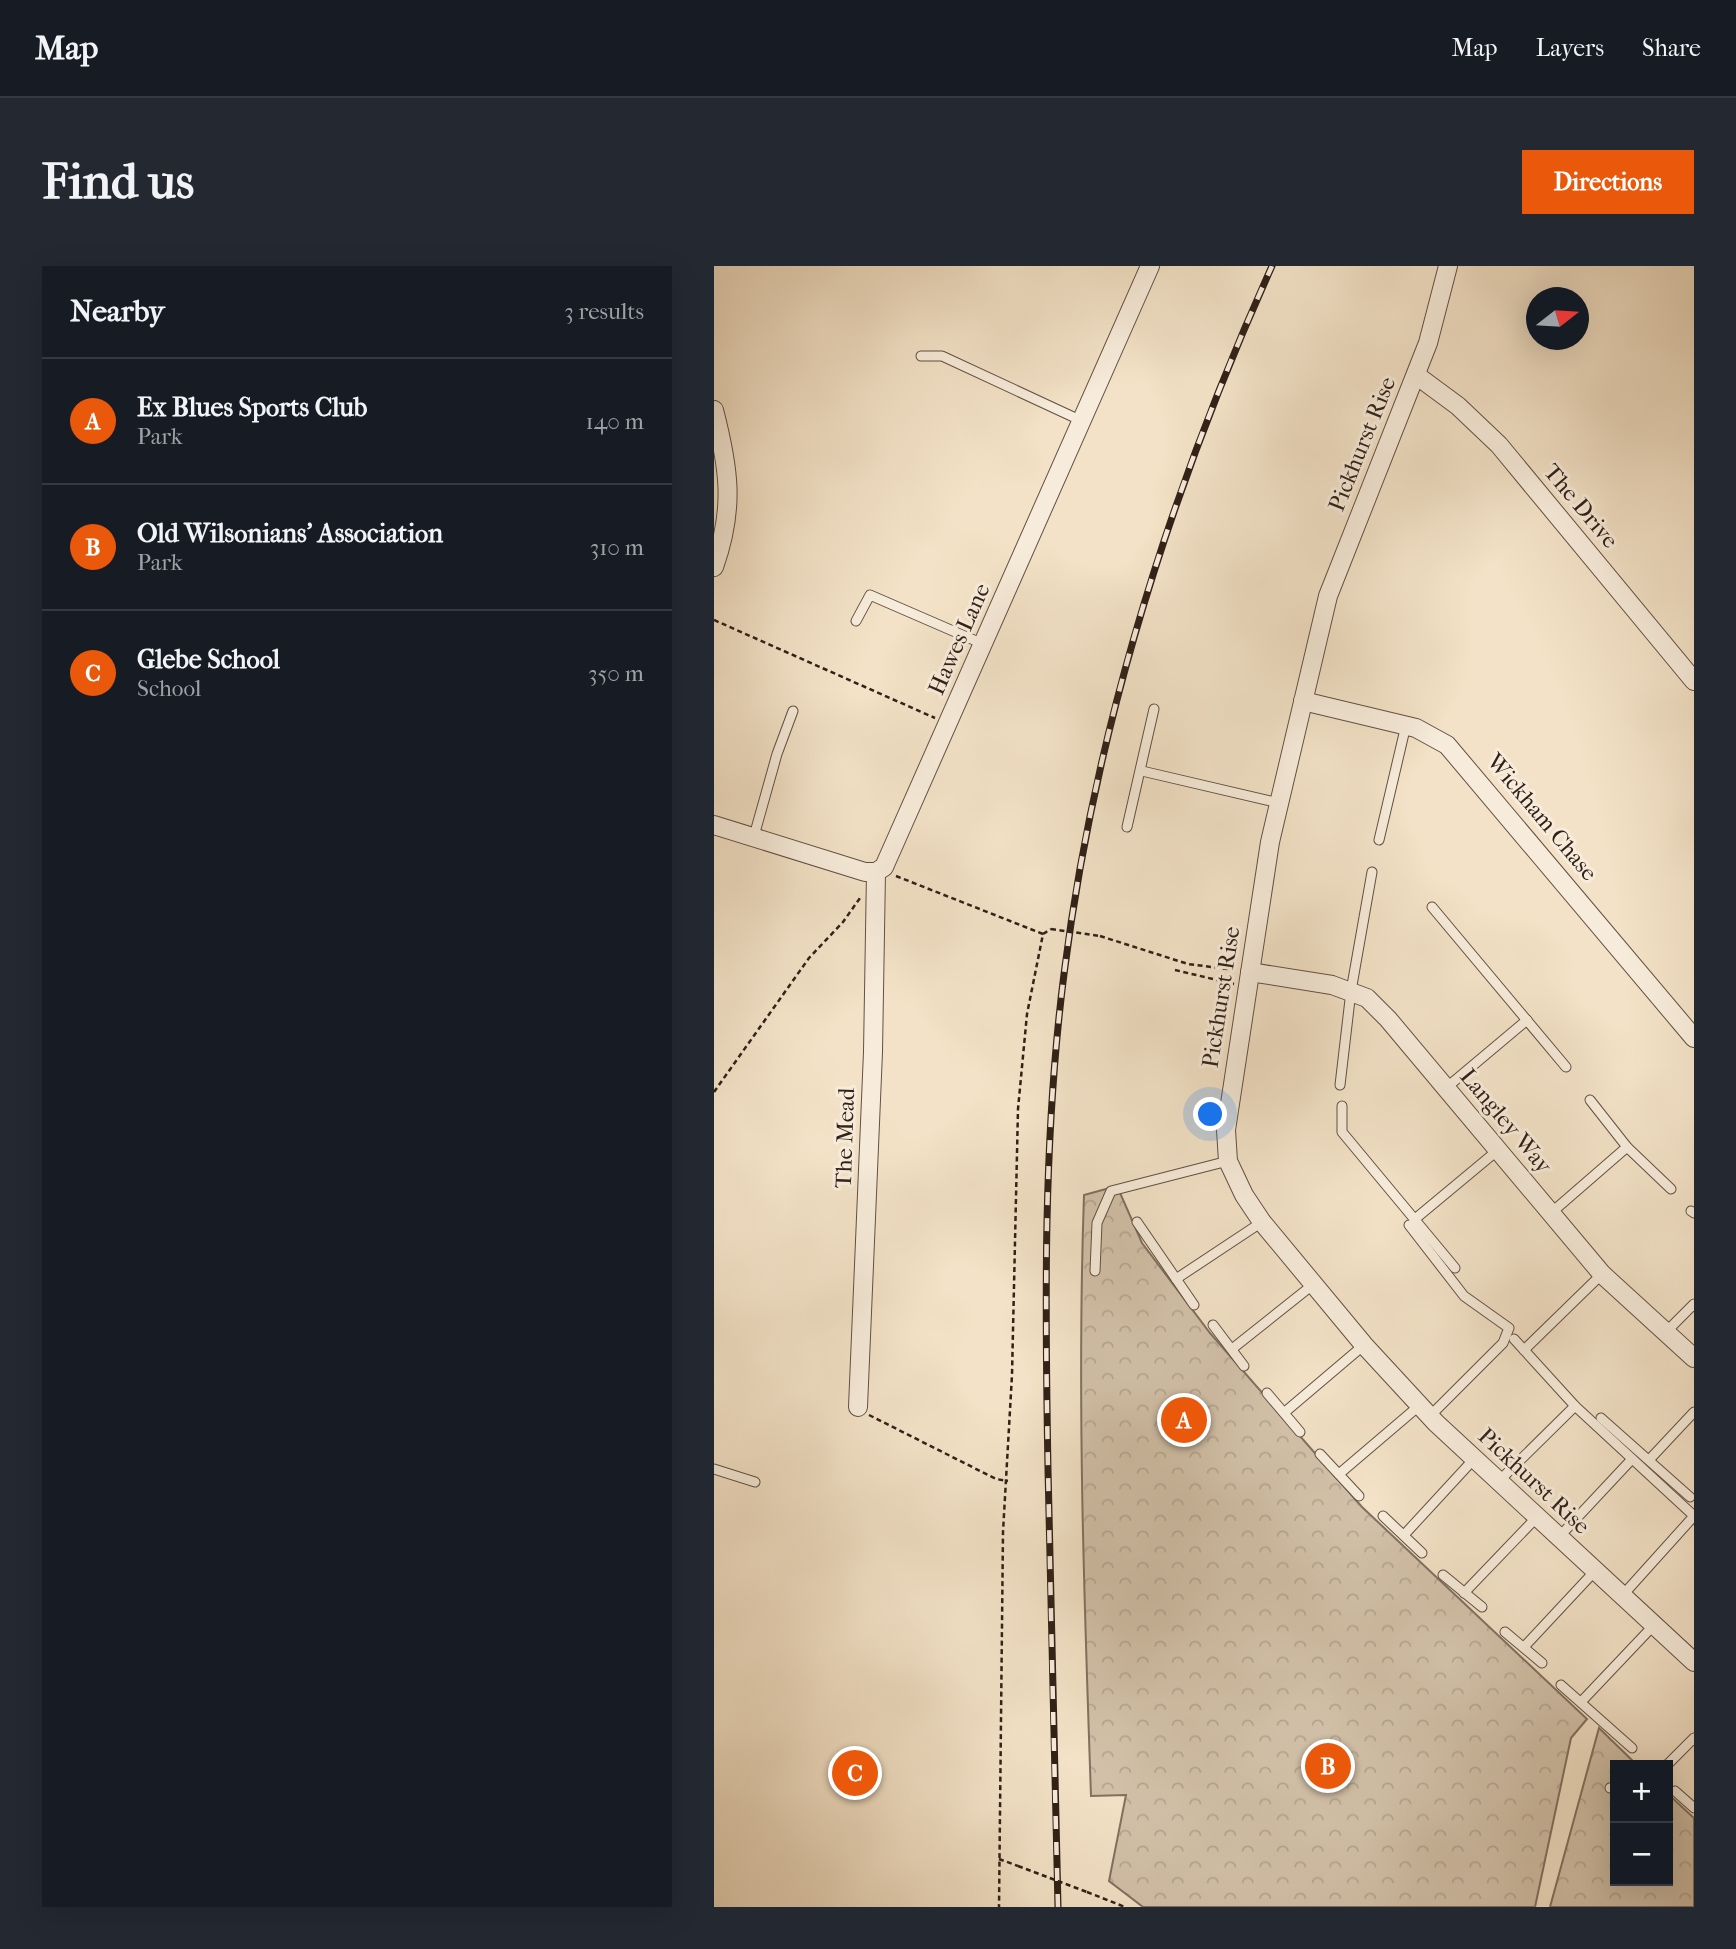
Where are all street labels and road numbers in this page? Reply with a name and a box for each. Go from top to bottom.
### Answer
street label: Pickhurst Rise [1323,373,1401,515]
street label: The Drive [1538,459,1624,553]
street label: Hawes Lane [922,579,996,699]
street label: Wickham Chase [1480,747,1603,886]
street label: Pickhurst Rise [1196,924,1246,1070]
street label: Langley Way [1454,1063,1558,1179]
street label: The Mead [830,1087,860,1189]
street label: Pickhurst Rise [1473,1422,1595,1540]

